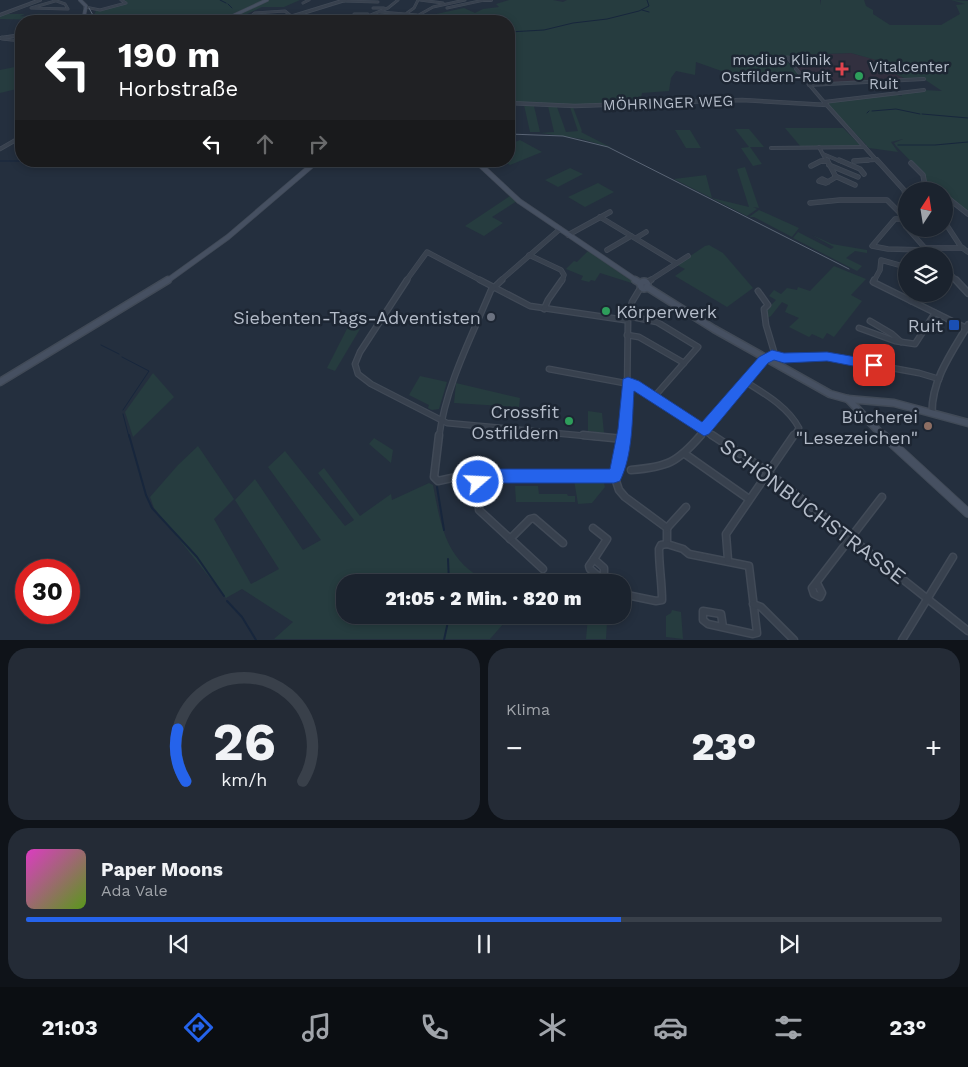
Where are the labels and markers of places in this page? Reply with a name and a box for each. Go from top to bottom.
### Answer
place label: medius Klinik Ostfildern-Ruit [721,51,832,86]
place label: Vitalcenter Ruit [869,58,949,93]
marker: medius Klinik Ostfildern-Ruit [835,62,849,76]
marker: Vitalcenter Ruit [853,70,865,82]
place label: Körperwerk [616,301,717,322]
marker: Körperwerk [600,305,612,317]
place label: Siebenten-Tags-Adventisten [233,307,481,328]
marker: Siebenten-Tags-Adventisten [485,311,497,323]
place label: Ruit [908,315,943,336]
marker: Ruit [947,318,961,332]
pin [853,344,895,386]
place label: Crossfit Ostfildern [471,401,559,443]
place label: Bücherei "Lesezeichen" [796,406,918,448]
marker: Crossfit Ostfildern [563,415,575,427]
marker: Bücherei "Lesezeichen" [922,420,934,432]

